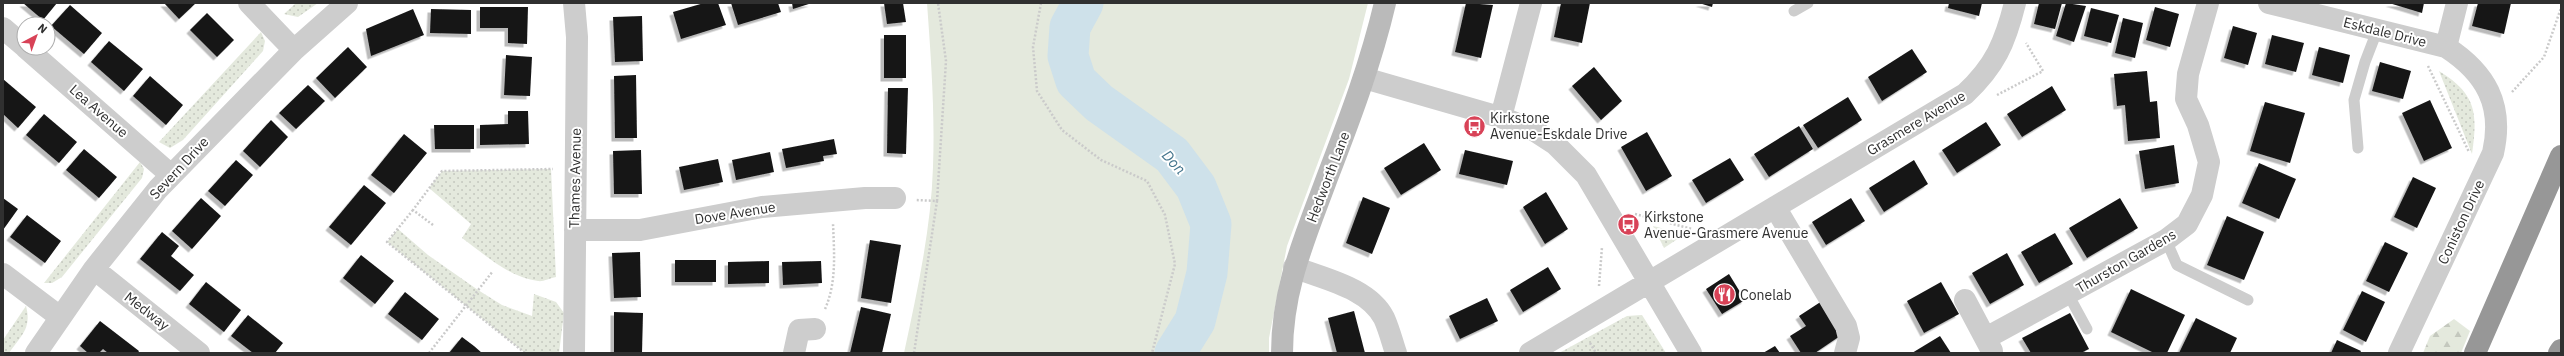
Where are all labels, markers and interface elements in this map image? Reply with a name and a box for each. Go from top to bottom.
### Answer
street label: Eskdale Drive [2342,13,2429,51]
north arrow [16,16,56,56]
text: N [35,21,50,36]
street label: Lea Avenue [66,81,132,142]
street label: Grasmere Avenue [1863,86,1969,160]
place label: Kirkstone Avenue-Eskdale Drive [1490,109,1628,143]
bus stop icon: Kirkstone Avenue-Eskdale Drive [1461,113,1487,139]
street label: Thames Avenue [565,127,585,228]
street label: Hedworth Lane [1302,129,1354,225]
street label: Severn Drive [145,133,213,203]
water label: Don [1158,146,1190,178]
street label: Coniston Drive [2434,177,2489,267]
street label: Dove Avenue [693,198,777,228]
place label: Kirkstone Avenue-Grasmere Avenue [1644,208,1809,242]
bus stop icon: Kirkstone Avenue-Grasmere Avenue [1615,212,1641,238]
street label: Thurston Gardens [2073,225,2179,297]
restaurant icon: Conelab [1712,282,1738,308]
place label: Conelab [1740,286,1792,304]
street label: Medway [121,288,173,334]

